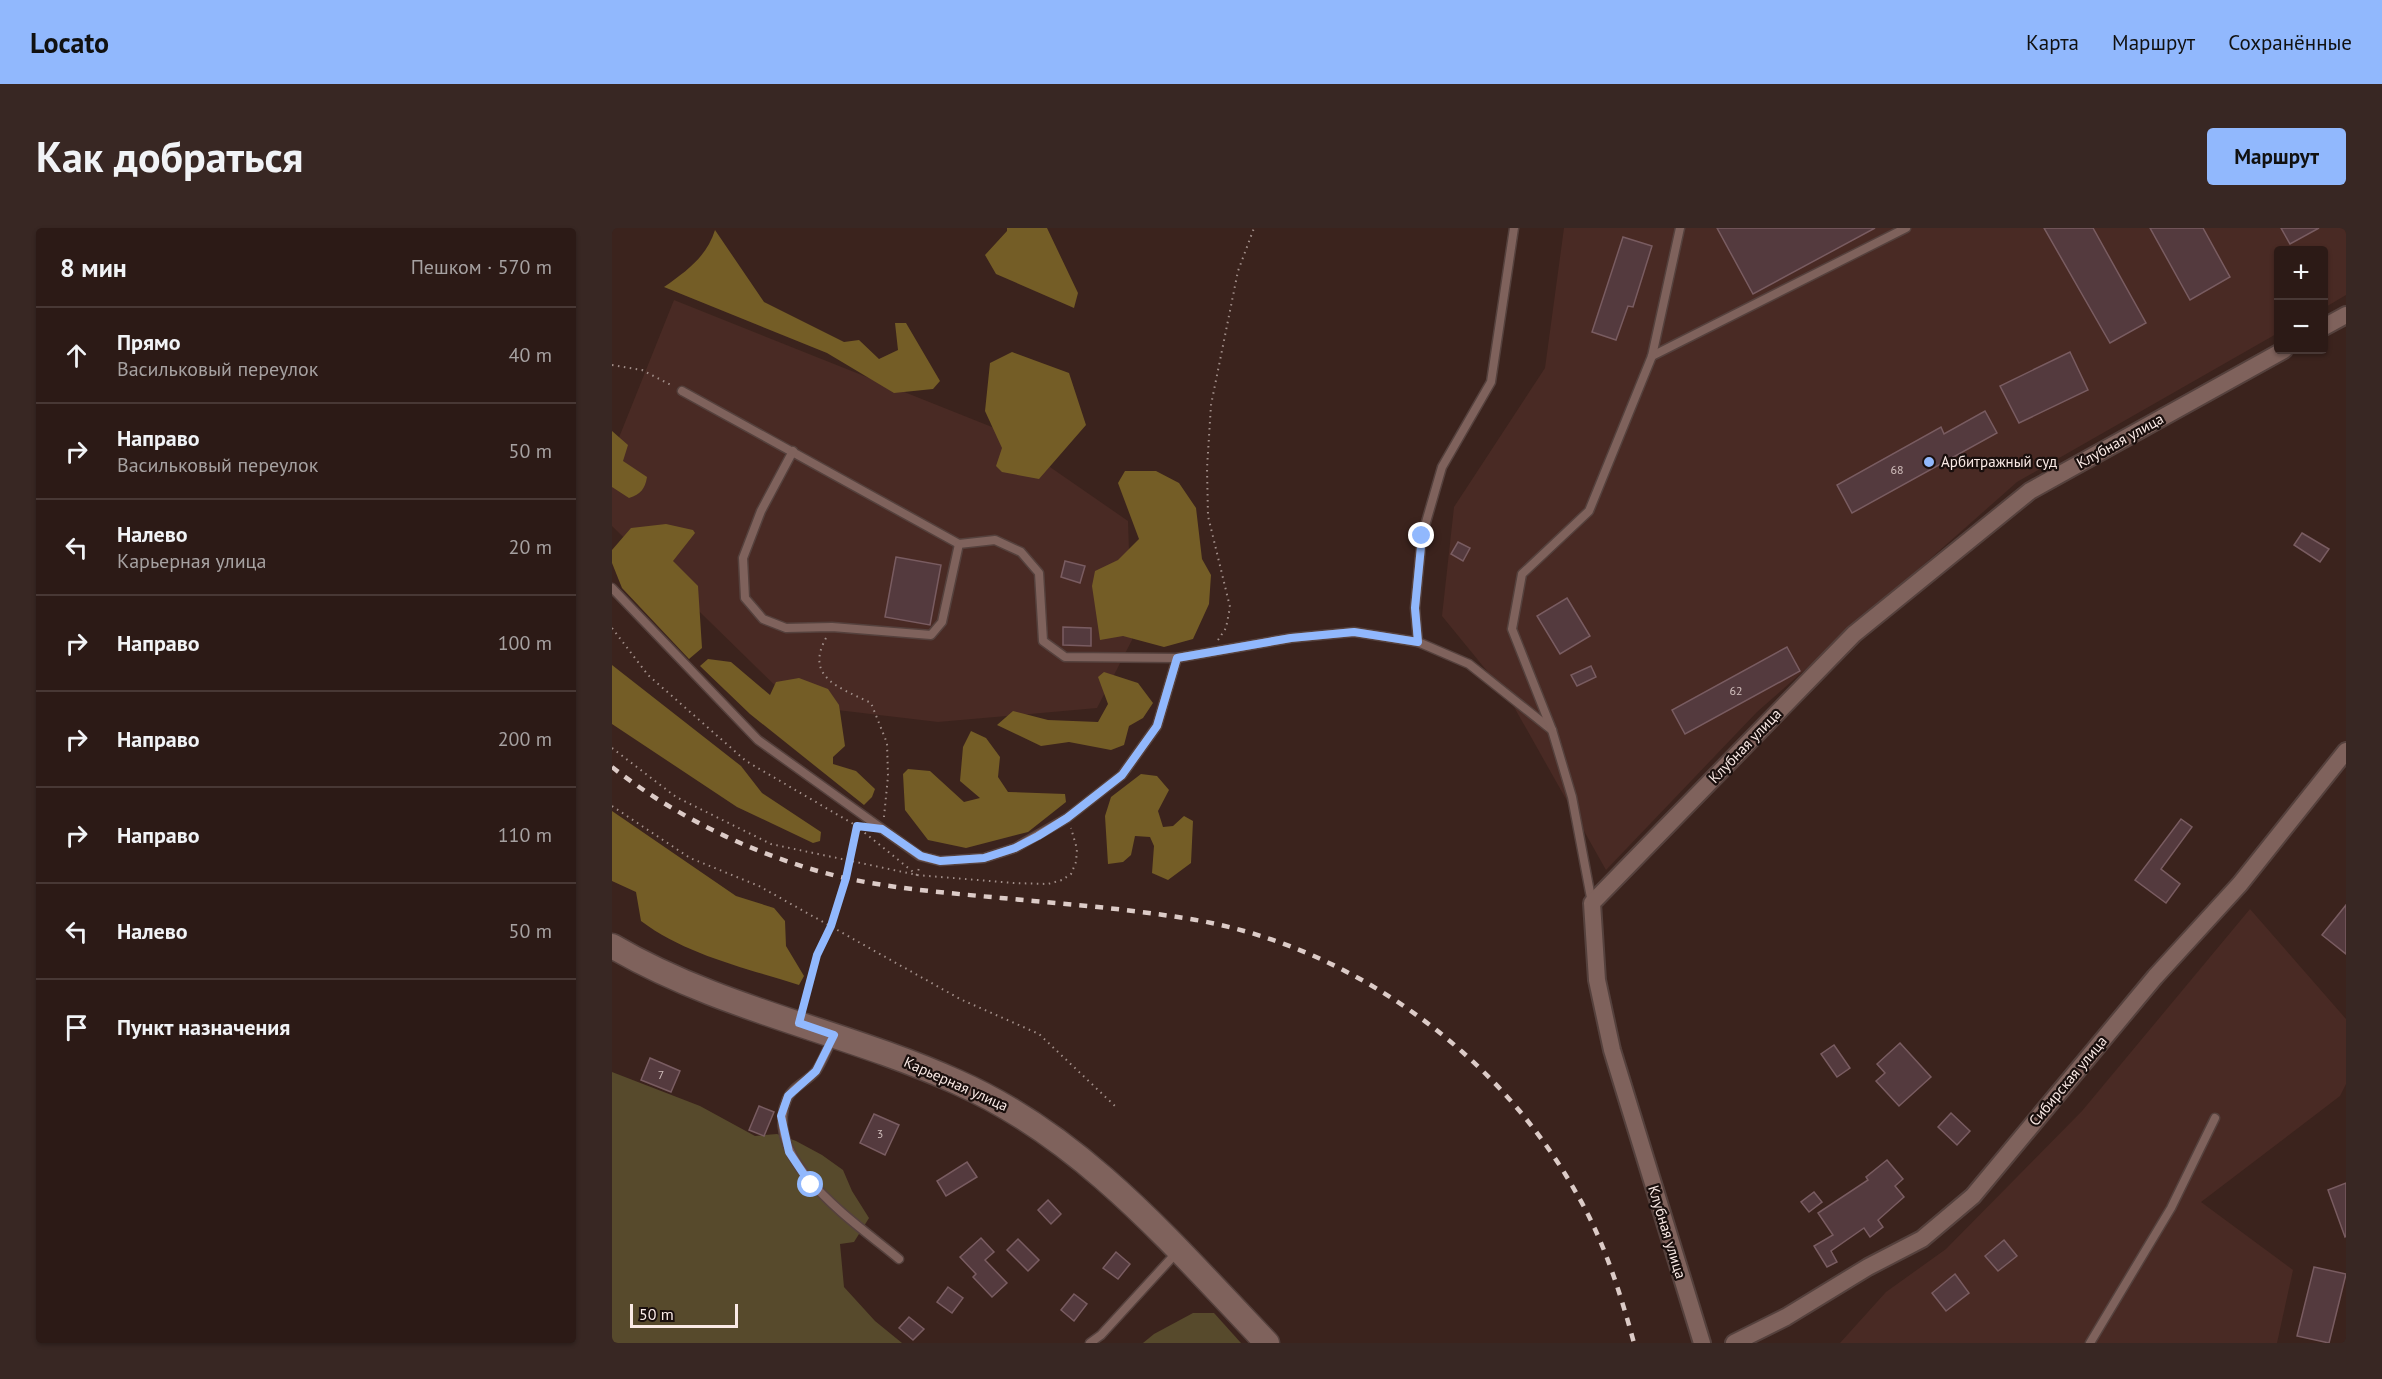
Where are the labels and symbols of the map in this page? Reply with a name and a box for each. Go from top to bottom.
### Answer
street label: Клубная улица [2073,409,2167,472]
place label: Арбитражный суд [1941,452,2057,471]
marker: Арбитражный суд [1922,455,1936,469]
house number: 68 [1890,462,1904,477]
route end [1408,522,1434,548]
house number: 62 [1729,683,1743,698]
street label: Клубная улица [1704,704,1785,787]
street label: Сибирская улица [2024,1032,2111,1130]
street label: Карьерная улица [901,1052,1011,1115]
house number: 7 [658,1067,664,1082]
house number: 3 [877,1126,883,1141]
route start [797,1171,823,1197]
street label: Клубная улица [1644,1183,1691,1281]
scale bar [630,1301,738,1328]

